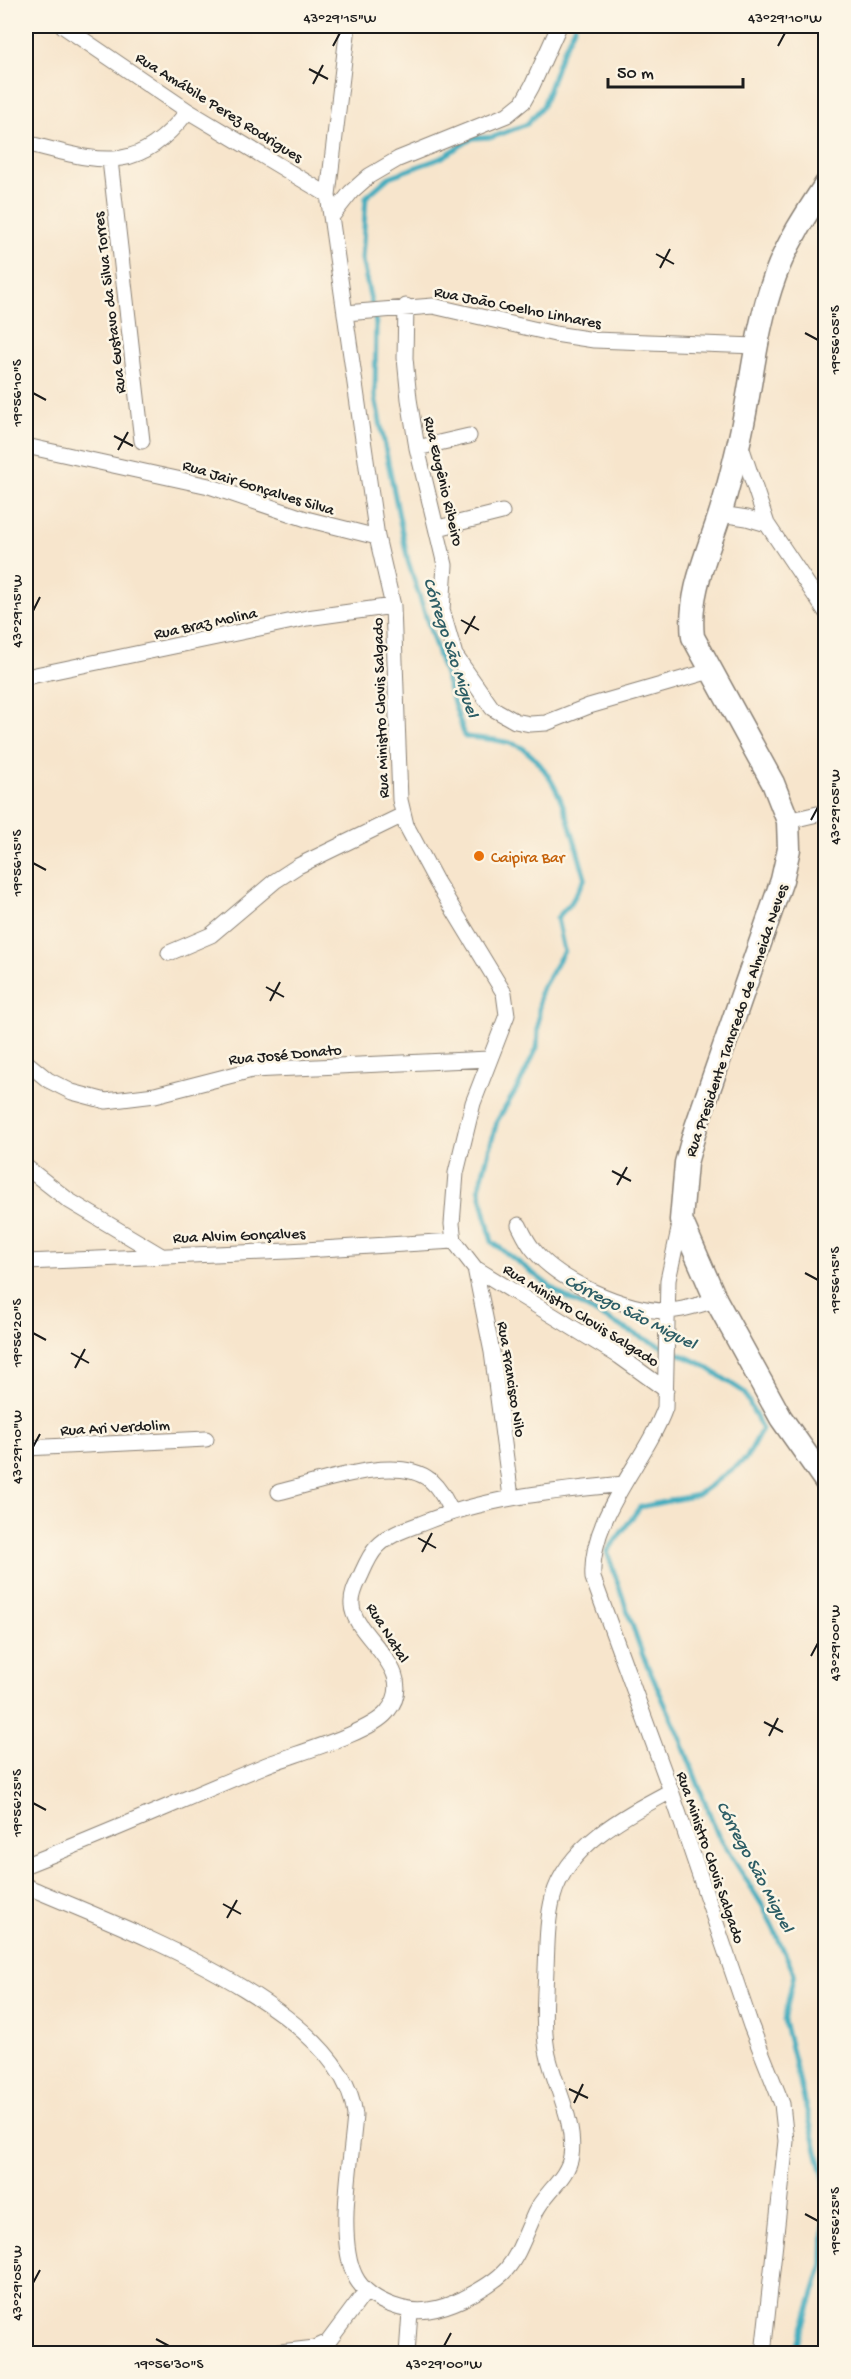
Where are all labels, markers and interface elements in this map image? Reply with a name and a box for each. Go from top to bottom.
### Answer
text: 43°29'15"W [303,10,377,28]
text: 43°29'10"W [748,10,822,28]
street label: Rua Amábile Perez Rodrigues [131,50,306,169]
scale bar [608,51,743,89]
text: 50 m [617,64,654,85]
street label: Rua Gustavo da Silva Torres [91,210,132,394]
street label: Rua João Coelho Linhares [432,284,604,335]
text: 19°56'05"S [827,305,845,376]
text: 19°56'10"S [9,359,27,428]
street label: Rua Eugênio Ribeiro [417,415,466,549]
street label: Rua Jair Gonçalves Silva [180,457,337,522]
text: 43°29'15"W [9,574,27,648]
water label: Córrego São Miguel [417,575,482,721]
street label: Rua Braz Molina [152,605,260,646]
street label: Rua Ministro Clovis Salgado [370,617,395,798]
text: 43°29'05"W [827,769,845,845]
text: 19°56'15"S [9,830,27,897]
marker: Caipira Bar [472,849,486,863]
place label: Caipira Bar [491,850,566,869]
street label: Rua Presidente Tancredo de Almeida Neves [683,881,794,1160]
street label: Rua José Donato [228,1042,343,1071]
street label: Rua Alvim Gonçalves [173,1226,307,1249]
text: 19°56'15"S [827,1247,845,1314]
street label: Rua Ministro Clovis Salgado [499,1261,662,1373]
water label: Córrego São Miguel [560,1271,700,1356]
text: 19°56'20"S [9,1299,27,1368]
street label: Rua Francisco Nilo [491,1320,528,1439]
text: 43°29'10"W [9,1410,27,1484]
street label: Rua Ari Verdolim [60,1417,171,1442]
street label: Rua Natal [360,1600,412,1667]
text: 43°29'00"W [827,1605,845,1681]
text: 19°56'25"S [9,1769,27,1838]
street label: Rua Ministro Clovis Salgado [670,1770,747,1947]
water label: Córrego São Miguel [710,1798,798,1937]
text: 19°56'25"S [827,2187,845,2256]
text: 43°29'05"W [9,2245,27,2321]
text: 19°56'30"S [133,2356,204,2374]
text: 43°29'00"W [406,2356,482,2374]

